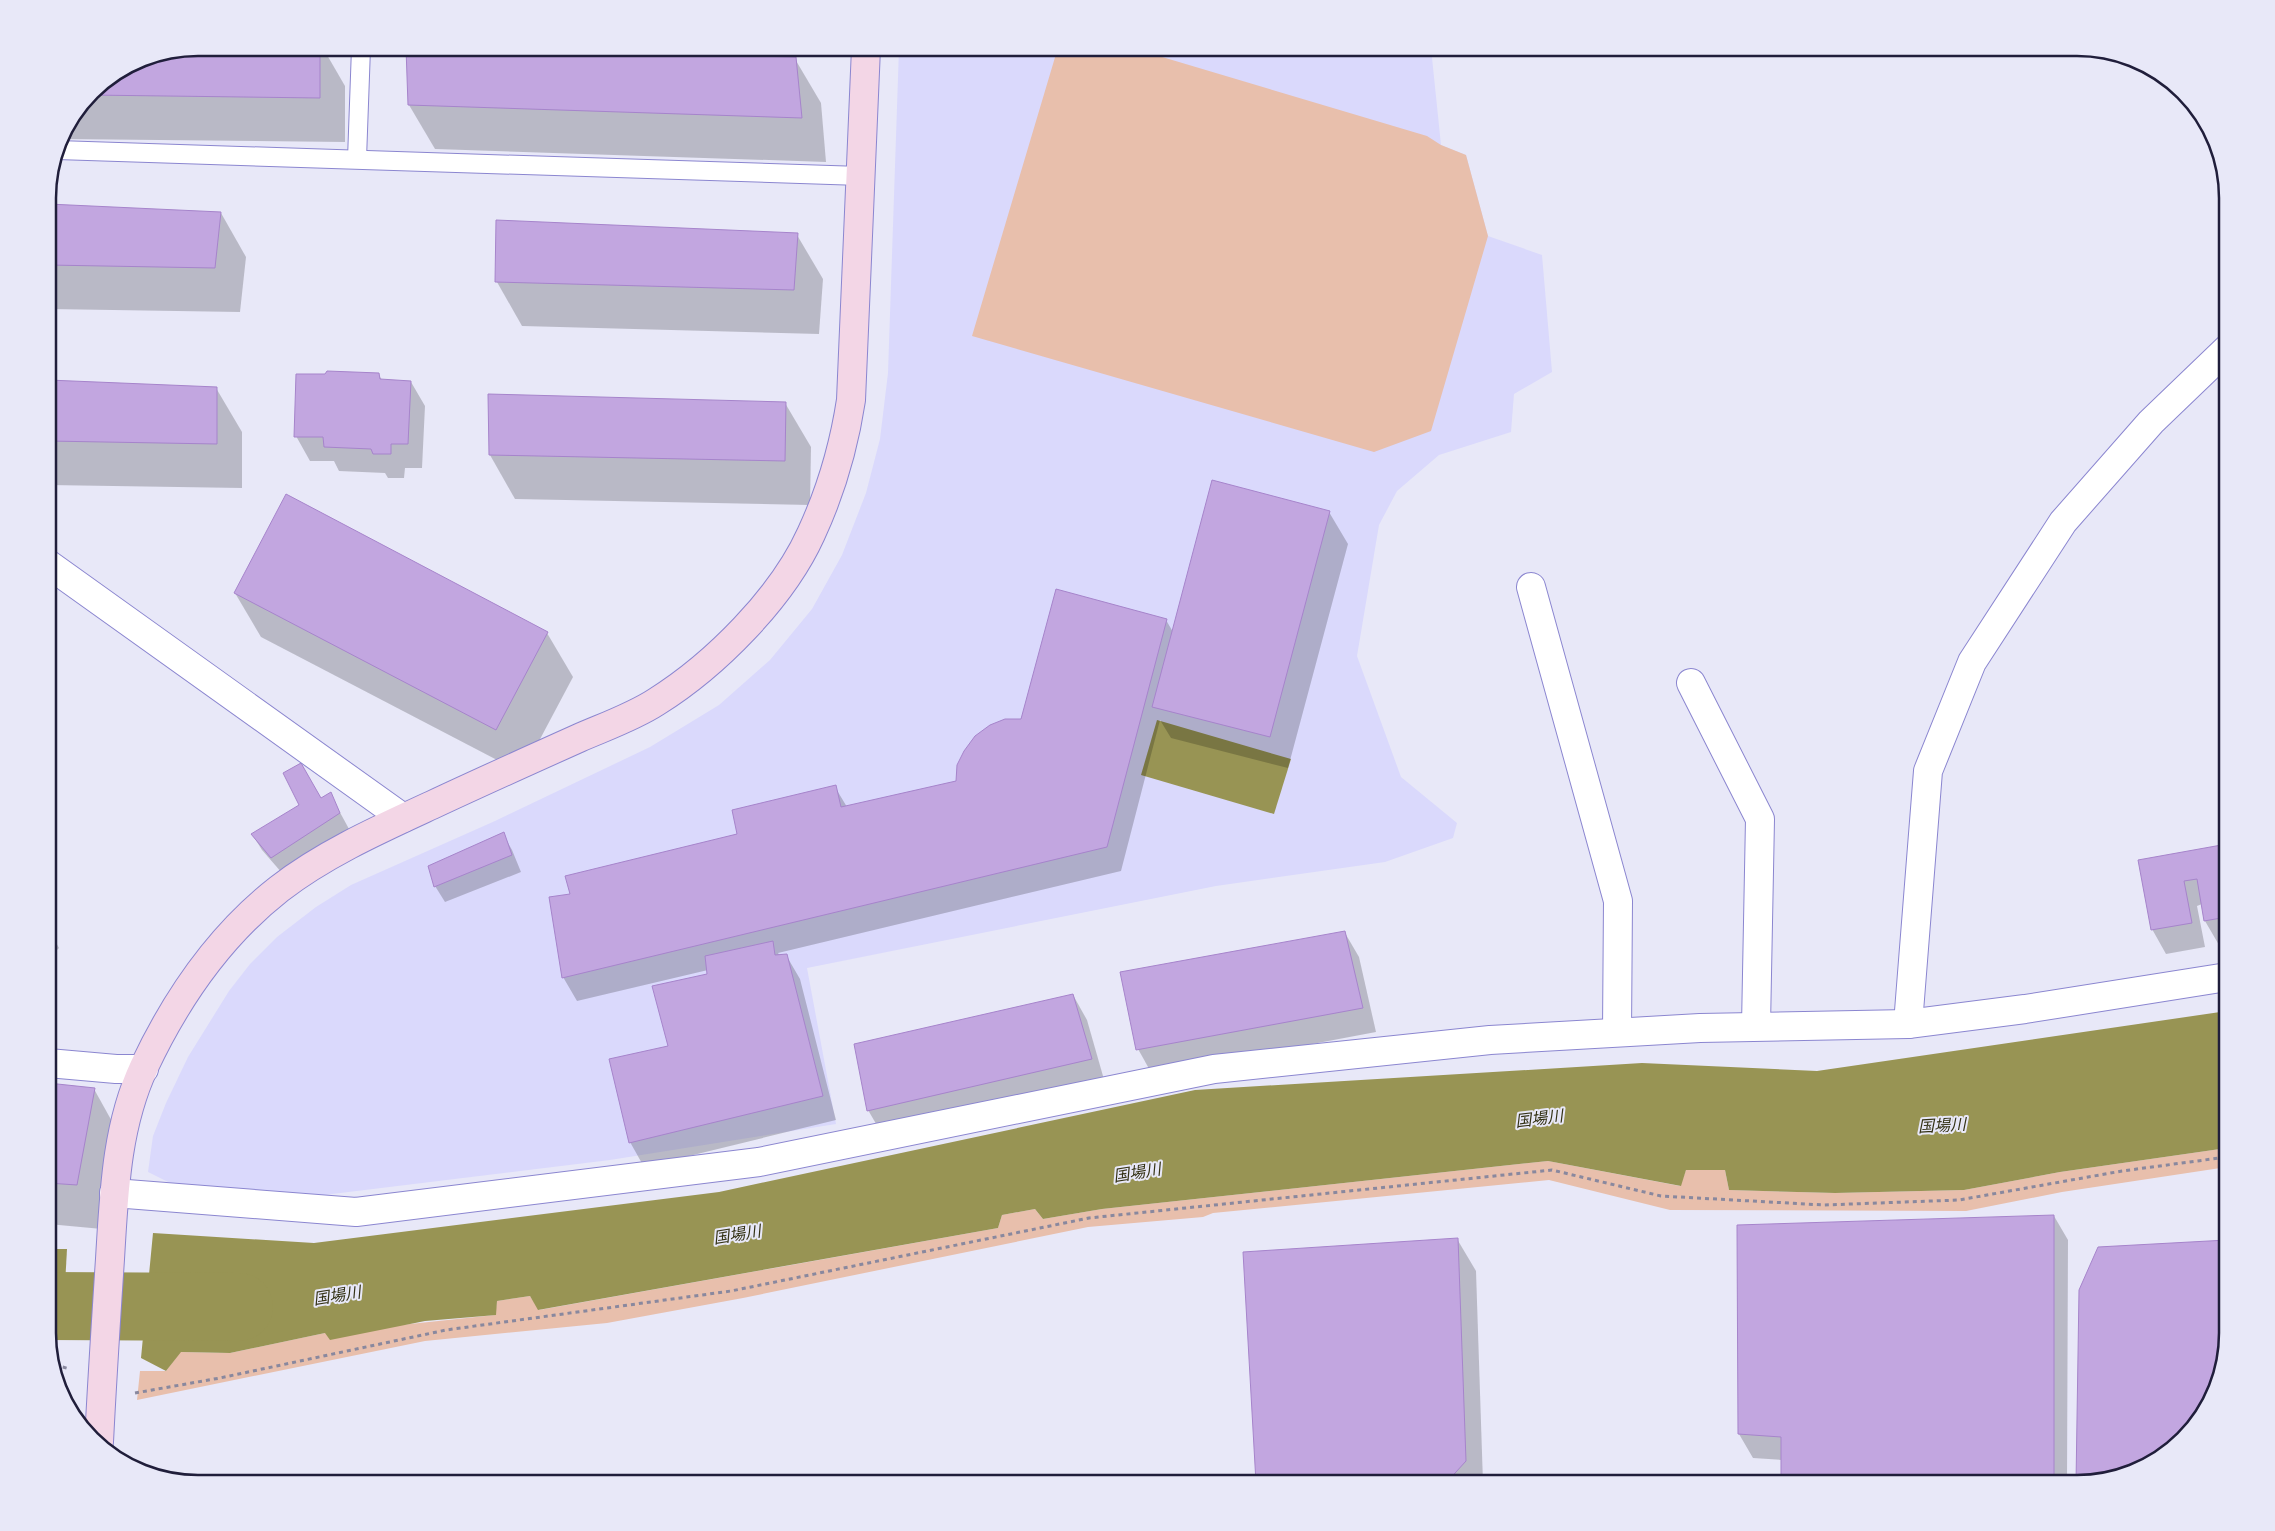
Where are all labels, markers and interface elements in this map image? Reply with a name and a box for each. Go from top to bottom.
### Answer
water label: 国場川 [1514,1106,1566,1131]
water label: 国場川 [1918,1115,1968,1136]
water label: 国場川 [1112,1159,1164,1186]
water label: 国場川 [712,1221,764,1248]
water label: 国場川 [312,1282,364,1309]

